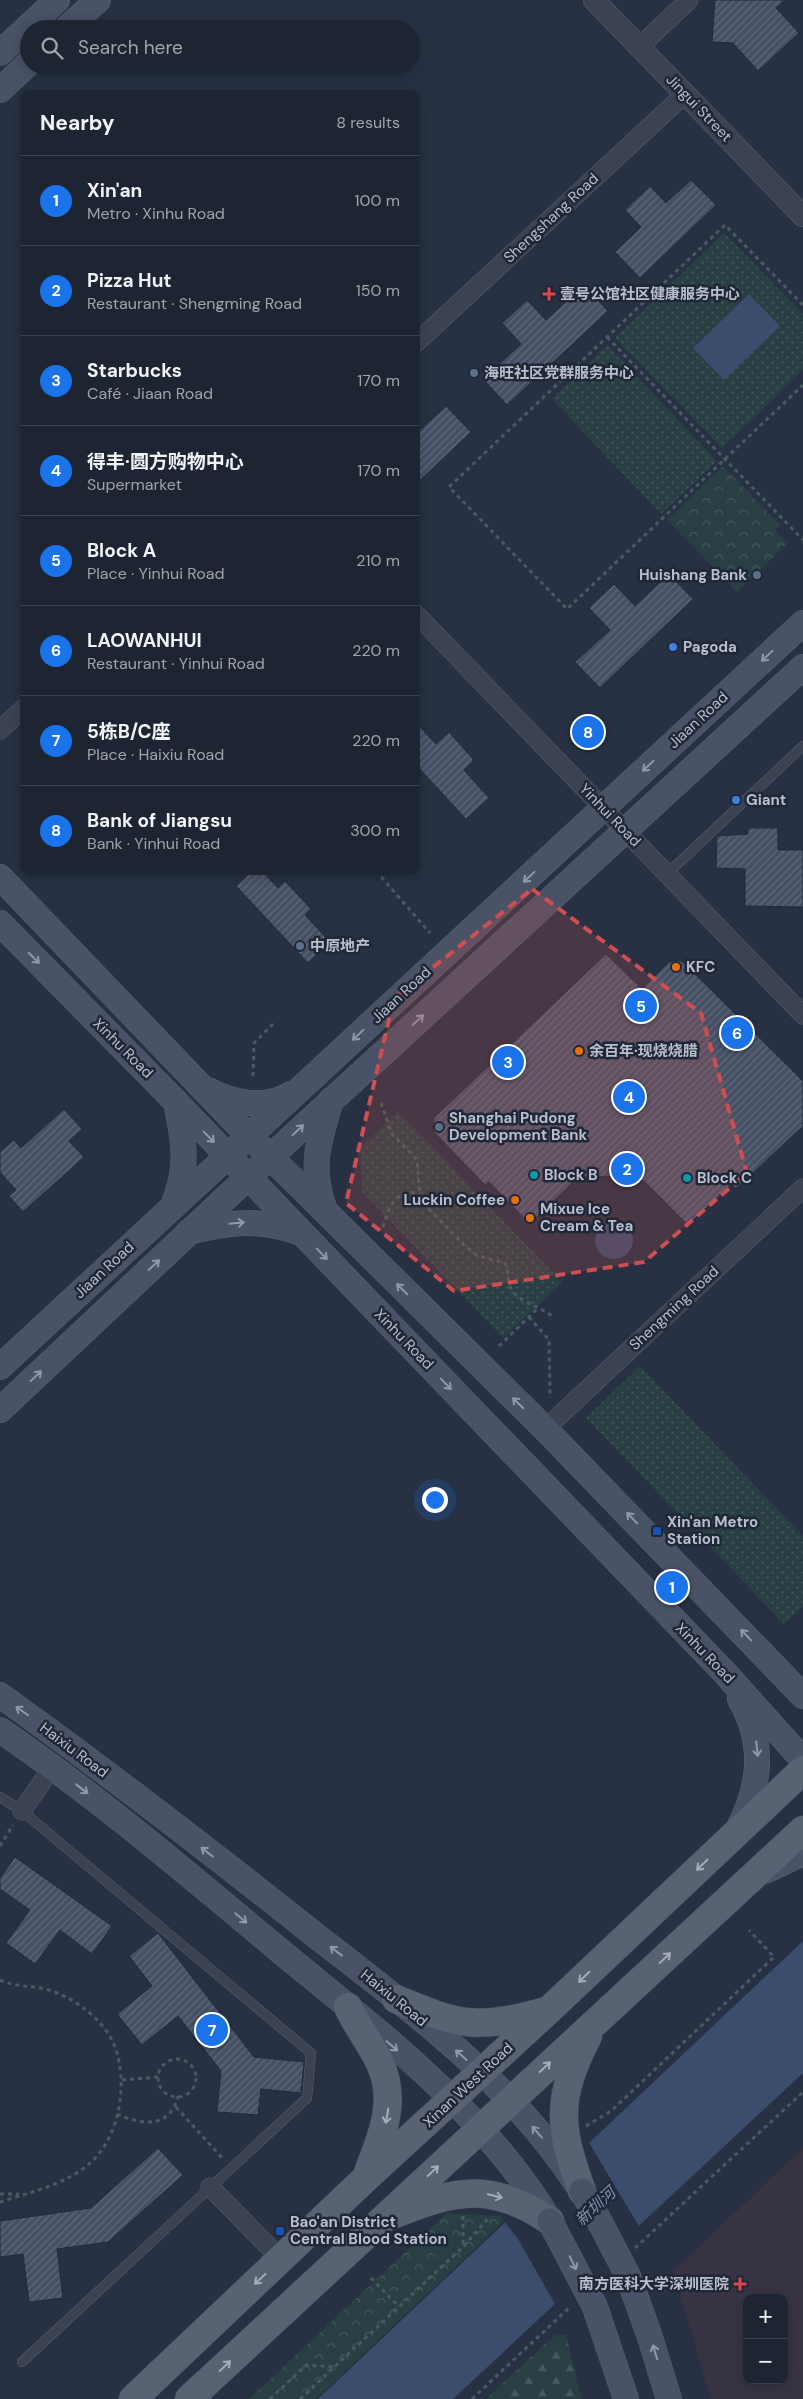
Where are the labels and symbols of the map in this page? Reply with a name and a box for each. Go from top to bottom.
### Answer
street label: Jingui Street [662,70,736,146]
street label: Shengshang Road [499,169,603,267]
place label: 壹号公馆社区健康服务中心 [560,284,740,304]
marker: 壹号公馆社区健康服务中心 [542,287,556,301]
place label: 海旺社区党群服务中心 [484,363,634,383]
marker: 海旺社区党群服务中心 [468,367,480,379]
place label: Huishang Bank [639,565,747,585]
marker: Huishang Bank [751,569,763,581]
place label: Pagoda [683,637,737,657]
marker: Pagoda [667,641,679,653]
one-way arrow [761,650,774,662]
street label: Jiaan Road [664,687,732,753]
pin: 8 [572,713,604,751]
one-way arrow [642,760,654,772]
street label: Yinhui Road [575,779,645,851]
place label: Giant [746,790,786,810]
marker: Giant [730,794,742,806]
one-way arrow [522,871,535,883]
place label: 中原地产 [310,936,370,956]
marker: 中原地产 [294,940,306,952]
one-way arrow [28,952,40,964]
place label: KFC [686,957,715,977]
marker: KFC [670,961,682,973]
street label: Jiaan Road [367,962,435,1028]
pin: 5 [625,987,657,1025]
street label: Xinhu Road [89,1014,157,1082]
one-way arrow [411,1014,424,1026]
pin: 6 [721,1014,753,1052]
one-way arrow [352,1029,364,1041]
place label: 余百年·现烧烧腊 [589,1041,698,1061]
pin: 3 [492,1043,524,1081]
marker: 余百年·现烧烧腊 [573,1045,585,1057]
pin: 4 [613,1078,645,1116]
place label: Shanghai Pudong Development Bank [449,1108,588,1145]
marker: Shanghai Pudong Development Bank [433,1121,445,1133]
one-way arrow [292,1124,305,1136]
one-way arrow [203,1130,215,1143]
pin: 2 [611,1150,643,1188]
place label: Block B [544,1165,598,1185]
place label: Block C [697,1168,752,1188]
marker: Block B [528,1169,540,1181]
marker: Block C [681,1172,693,1184]
place label: Luckin Coffee [404,1190,505,1210]
marker: Luckin Coffee [509,1194,521,1206]
place label: Mixue Ice Cream & Tea [540,1199,633,1236]
marker: Mixue Ice Cream & Tea [524,1212,536,1224]
one-way arrow [228,1218,244,1228]
street label: Jiaan Road [70,1237,138,1303]
one-way arrow [316,1248,328,1260]
one-way arrow [148,1259,160,1271]
street label: Shengming Road [625,1261,723,1355]
one-way arrow [396,1283,408,1295]
street label: Xinhu Road [370,1304,438,1374]
one-way arrow [29,1370,42,1382]
one-way arrow [440,1377,452,1390]
one-way arrow [512,1397,524,1409]
your location [422,1487,448,1513]
one-way arrow [626,1512,638,1525]
place label: Xin'an Metro Station [667,1512,758,1549]
marker: Xin'an Metro Station [651,1525,663,1537]
pin: 1 [656,1568,688,1606]
street label: Xinhu Road [671,1618,739,1688]
one-way arrow [740,1628,752,1641]
one-way arrow [15,1706,29,1716]
street label: Haixiu Road [36,1718,112,1782]
one-way arrow [752,1741,762,1757]
one-way arrow [75,1784,89,1794]
one-way arrow [201,1846,214,1857]
one-way arrow [695,1859,708,1871]
one-way arrow [234,1913,247,1924]
one-way arrow [329,1946,342,1957]
one-way arrow [658,1952,671,1964]
street label: Haixiu Road [356,1965,432,2031]
one-way arrow [578,1971,590,1983]
pin: 7 [196,2011,228,2049]
street label: Xinan West Road [419,2038,517,2132]
one-way arrow [386,2040,399,2051]
one-way arrow [454,2049,467,2061]
one-way arrow [539,2062,552,2073]
one-way arrow [381,2108,391,2124]
one-way arrow [532,2125,543,2138]
one-way arrow [427,2165,439,2177]
water label: 新圳河 [571,2180,622,2230]
one-way arrow [487,2192,503,2201]
place label: Bao'an District Central Blood Station [290,2212,447,2249]
marker: Bao'an District Central Blood Station [274,2225,286,2237]
one-way arrow [569,2255,578,2270]
one-way arrow [254,2273,267,2285]
place label: 南方医科大学深圳医院 [579,2274,729,2294]
marker: 南方医科大学深圳医院 [733,2277,747,2291]
one-way arrow [650,2345,659,2361]
one-way arrow [218,2360,231,2372]

